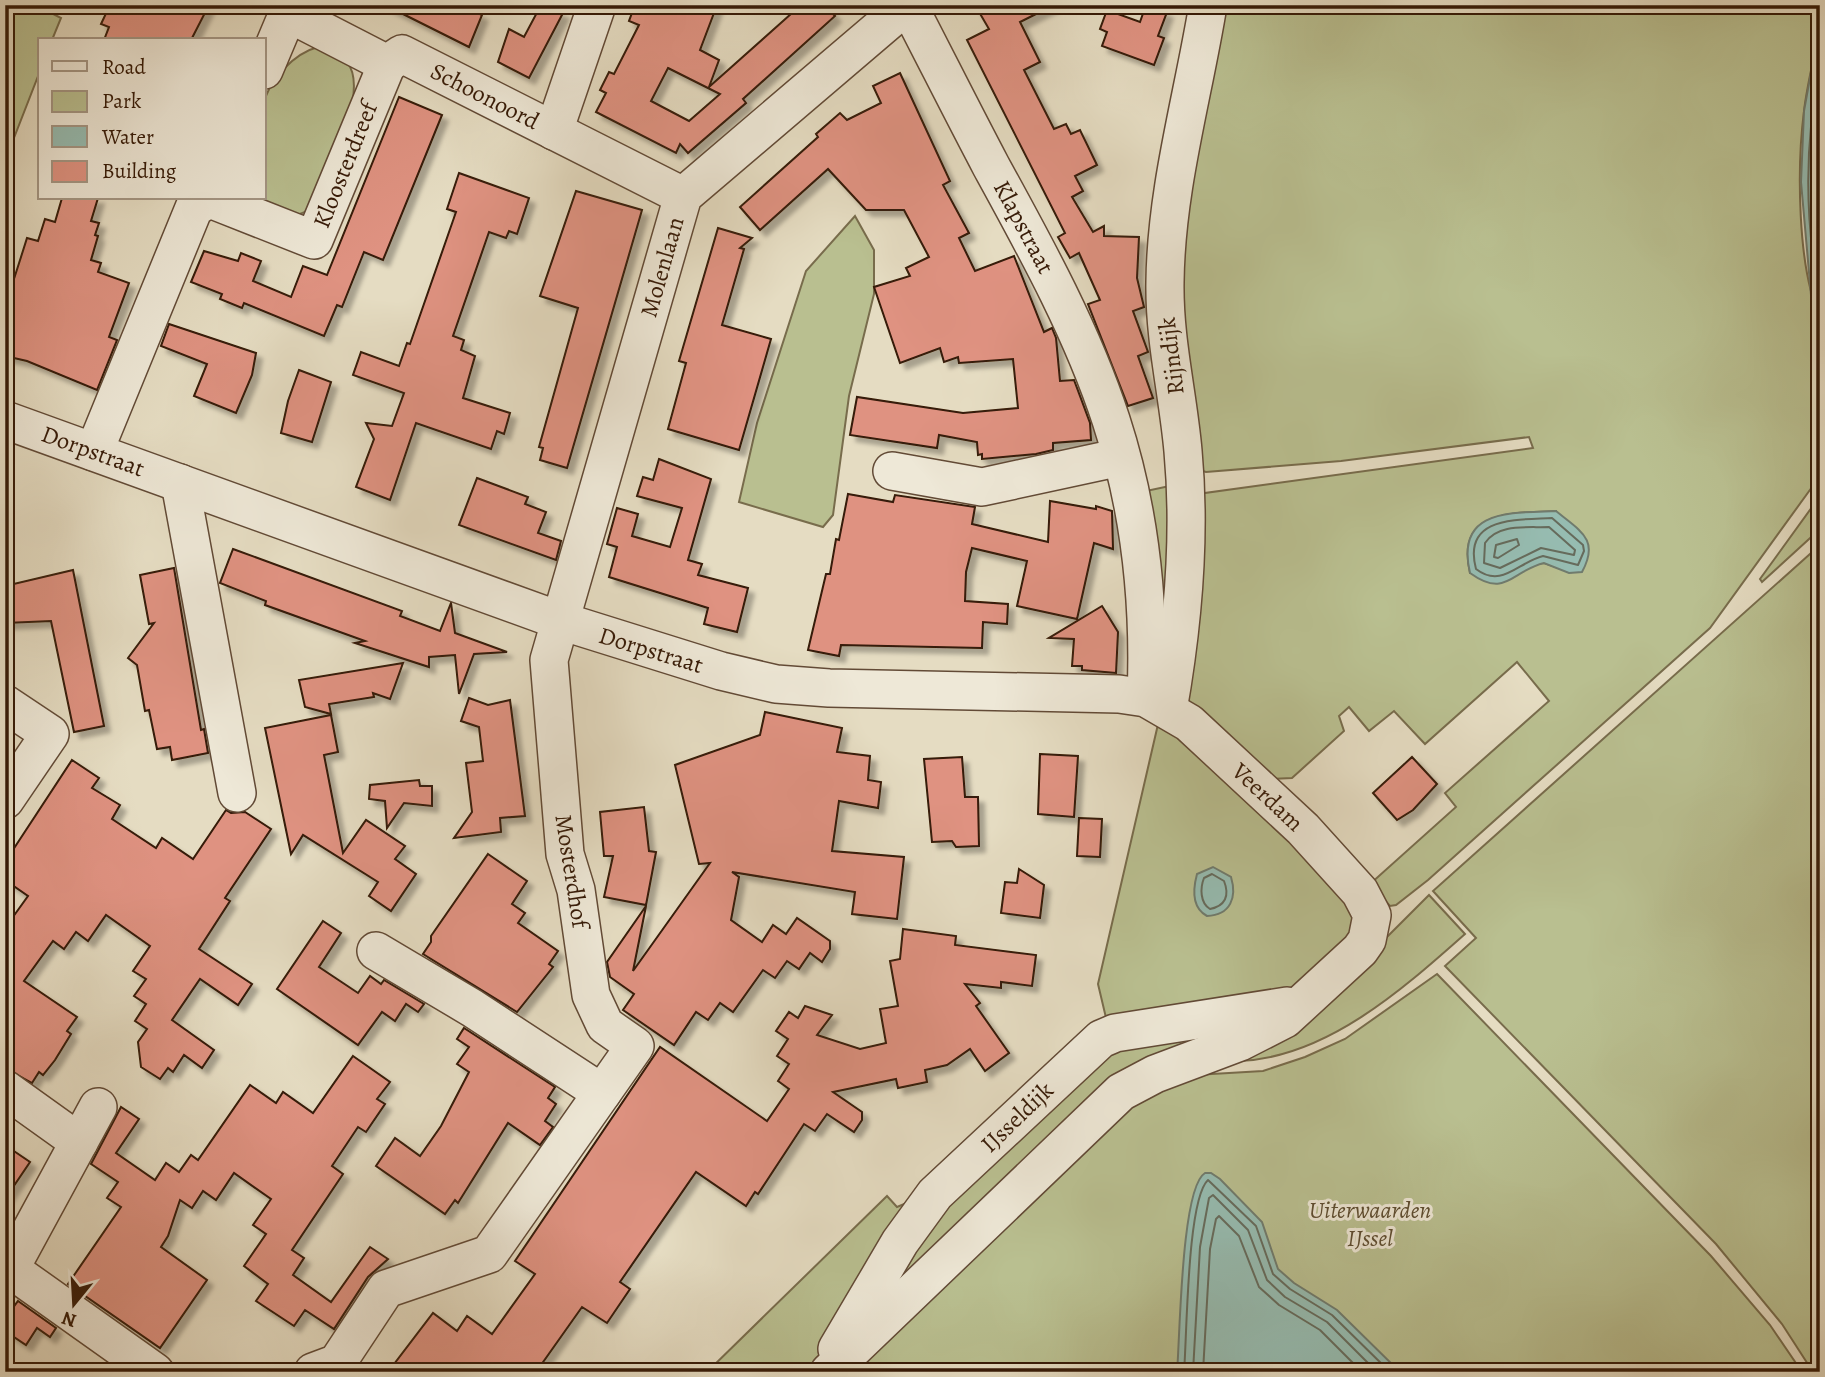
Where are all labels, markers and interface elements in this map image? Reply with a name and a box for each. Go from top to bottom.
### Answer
legend [38,38,266,200]
text: Road [102,53,146,81]
street label: Schoonoord [425,55,545,137]
text: Park [102,87,142,115]
street label: Kloosterdreef [305,94,386,233]
text: Water [101,123,154,151]
text: Building [102,157,177,185]
street label: Klapstraat [986,175,1062,279]
street label: Molenlaan [632,213,692,321]
street label: Rijndijk [1150,315,1192,397]
street label: Dorpstraat [37,418,149,484]
street label: Dorpstraat [595,619,707,681]
street label: Veerdam [1224,755,1311,839]
street label: Mosterdhof [547,812,597,933]
street label: IJsseldijk [974,1074,1060,1160]
park label: Uiterwaarden IJssel [1309,1194,1431,1254]
north arrow [38,1268,108,1338]
text: N [58,1305,80,1334]

